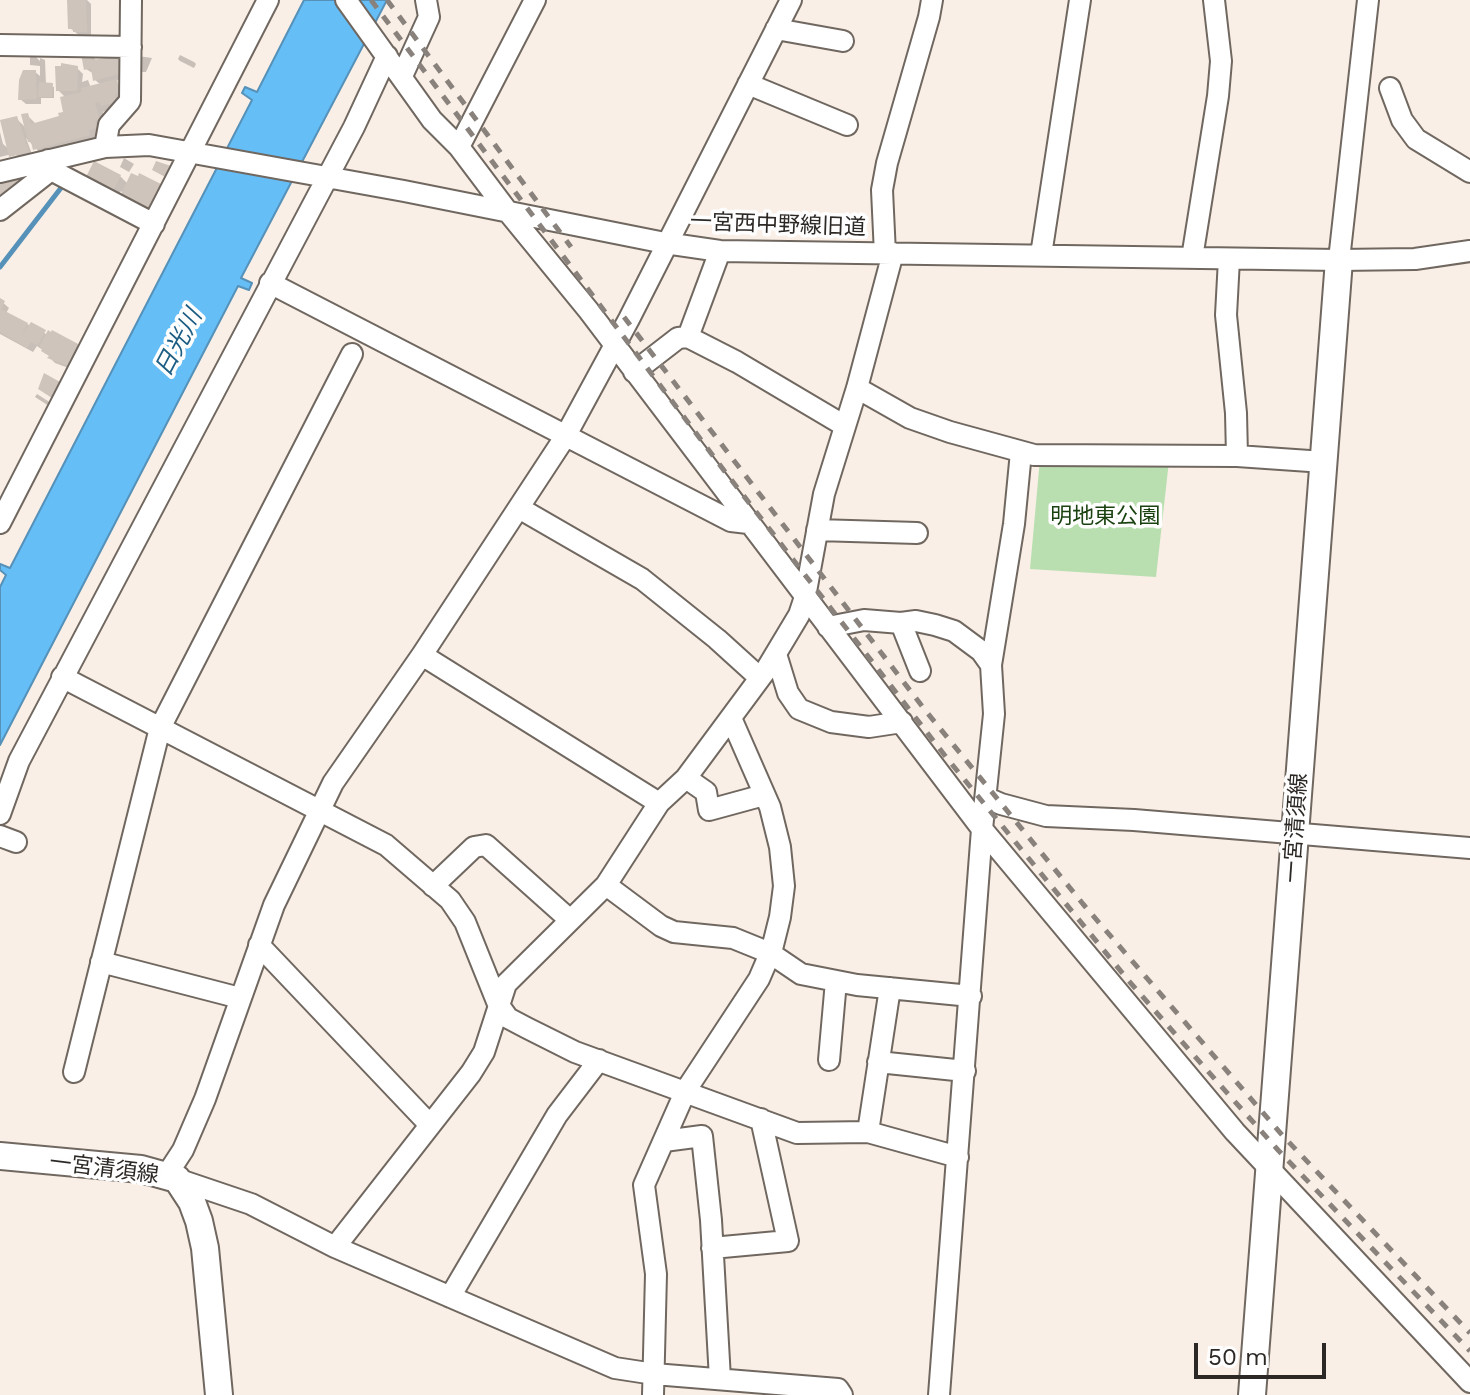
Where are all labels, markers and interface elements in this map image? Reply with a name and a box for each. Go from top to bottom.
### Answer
street label: 一宮西中野線旧道 [690,209,866,241]
water label: 日光川 [149,304,209,382]
park label: 明地東公園 [1050,504,1160,530]
street label: 一宮清須線 [1279,772,1313,884]
street label: 一宮清須線 [48,1149,160,1189]
scale bar [1198,1327,1330,1377]
text: 50 m [1208,1343,1268,1371]

